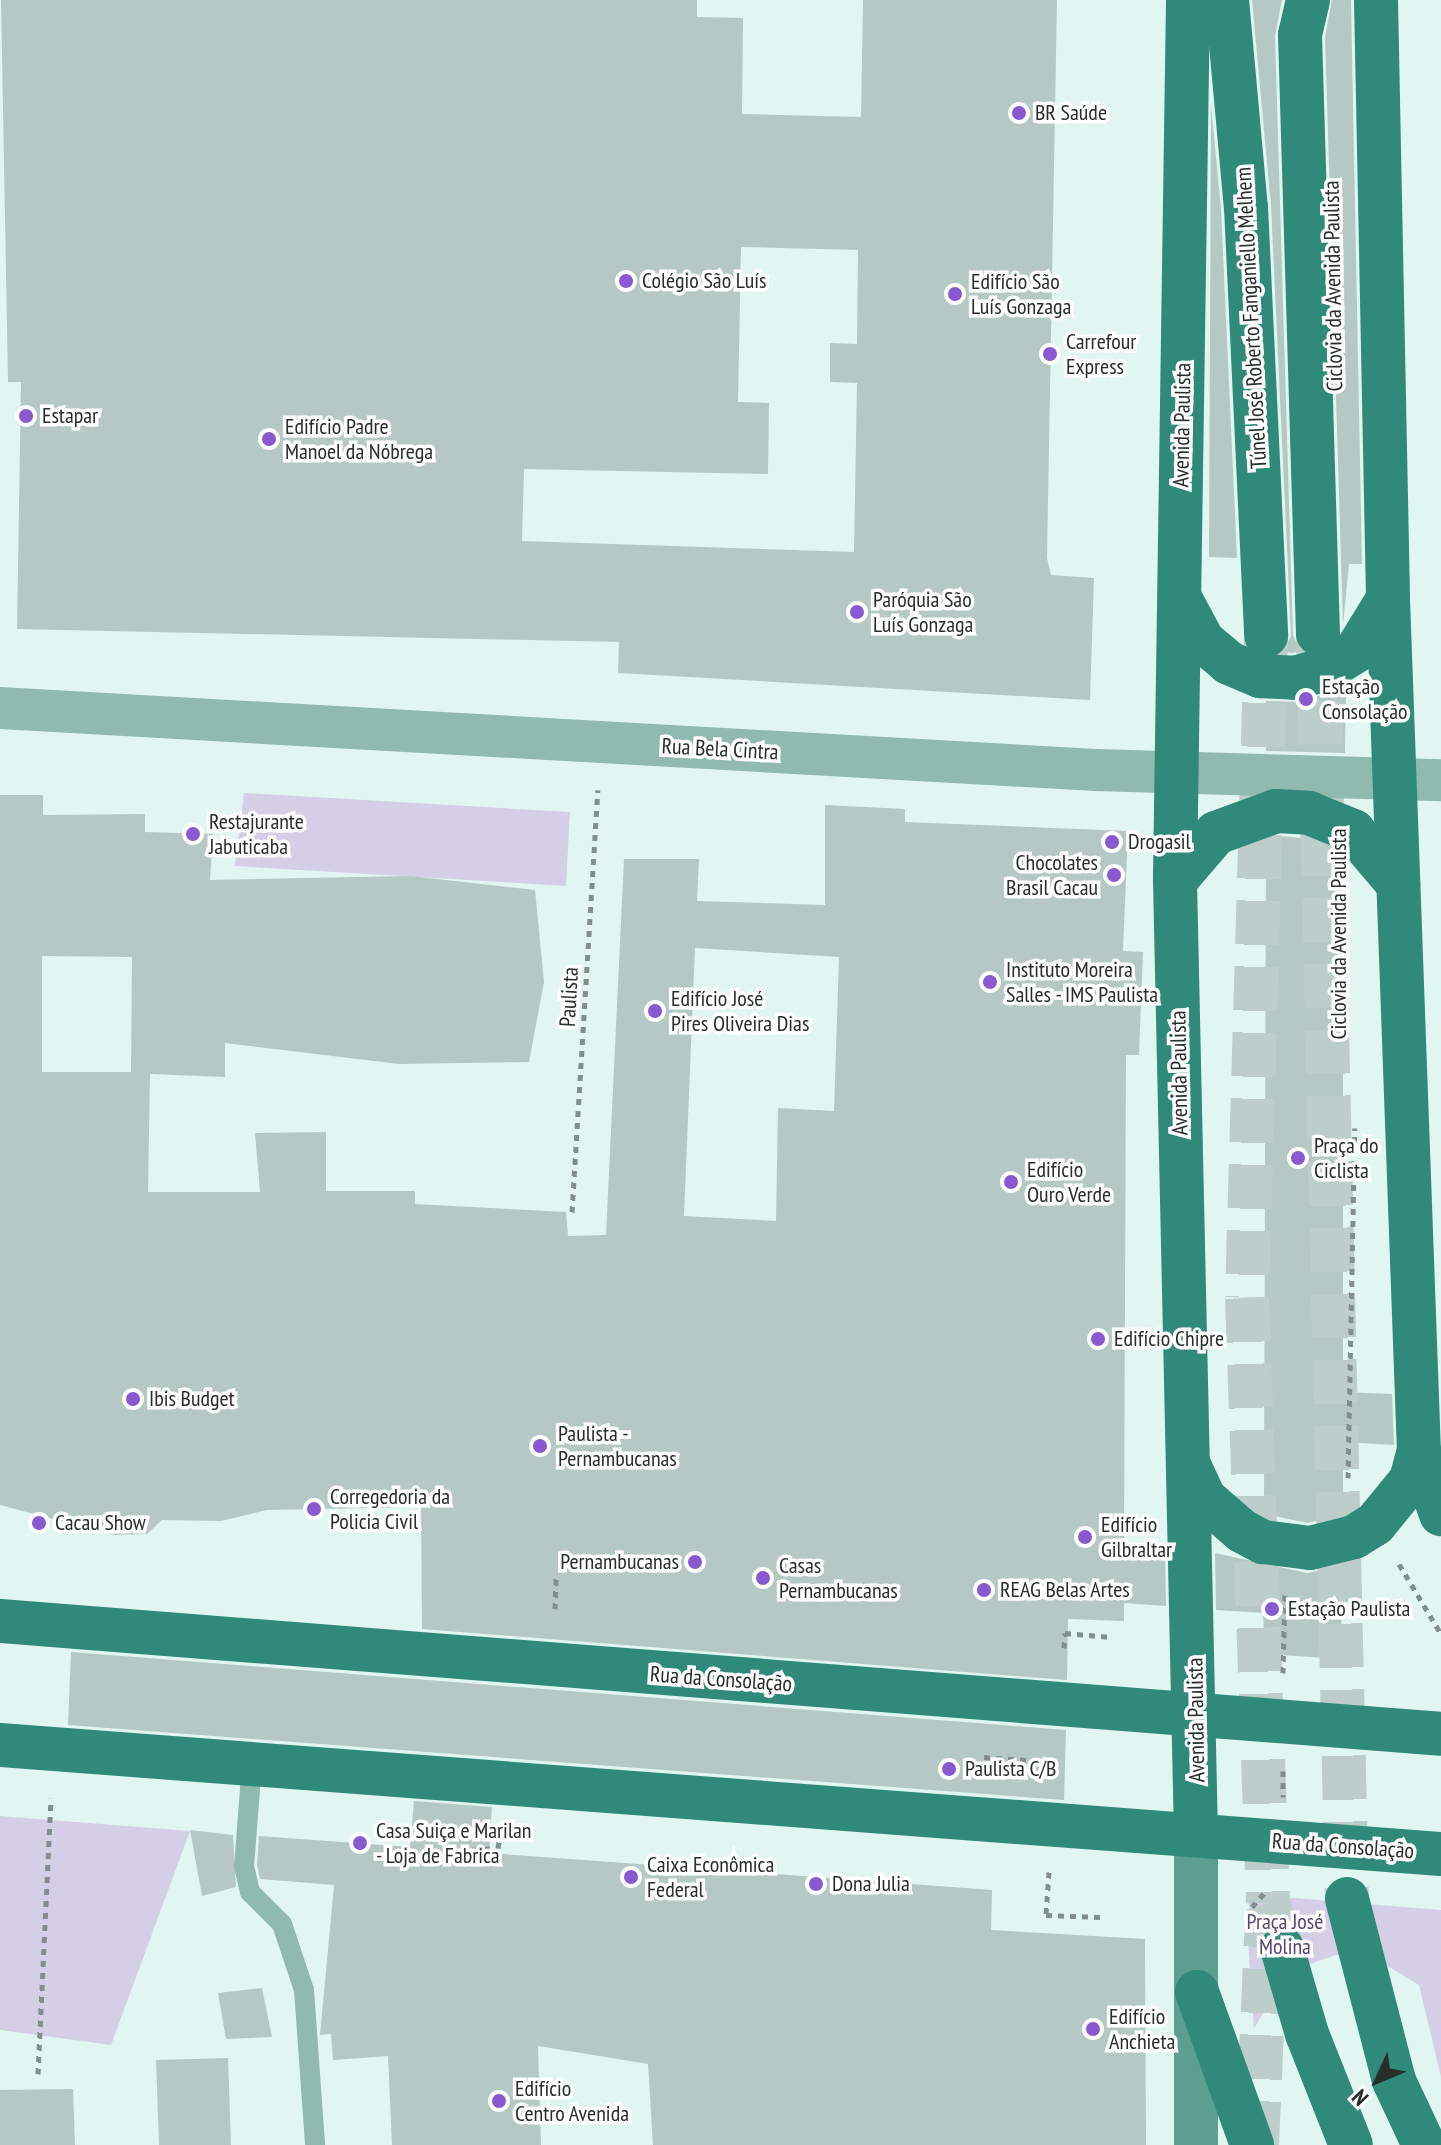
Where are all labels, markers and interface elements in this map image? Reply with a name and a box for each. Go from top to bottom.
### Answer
place label: BR Saúde [1035,100,1107,126]
marker: BR Saúde [1010,104,1028,122]
street label: Túnel José Roberto Fanganiello Melhem [1230,166,1272,470]
street label: Ciclovia da Avenida Paulista [1318,180,1348,392]
place label: Colégio São Luís [642,268,766,294]
place label: Edifício São Luís Gonzaga [971,268,1071,320]
marker: Colégio São Luís [617,272,635,290]
marker: Edifício São Luís Gonzaga [946,285,964,303]
place label: Carrefour Express [1066,328,1136,380]
marker: Carrefour Express [1041,345,1059,363]
street label: Avenida Paulista [1168,362,1196,488]
place label: Estapar [42,403,98,429]
marker: Estapar [17,407,35,425]
place label: Edifício Padre Manoel da Nóbrega [285,413,433,464]
marker: Edifício Padre Manoel da Nóbrega [260,430,278,448]
place label: Paróquia São Luís Gonzaga [873,586,973,638]
marker: Paróquia São Luís Gonzaga [848,603,866,621]
place label: Estação Consolação [1322,673,1408,724]
marker: Estação Consolação [1297,690,1315,708]
street label: Rua Bela Cintra [661,733,779,765]
place label: Restajurante Jabuticaba [209,808,304,860]
marker: Restajurante Jabuticaba [184,825,202,843]
street label: Ciclovia da Avenida Paulista [1326,828,1352,1040]
place label: Drogasil [1128,829,1191,855]
marker: Drogasil [1103,833,1121,851]
place label: Chocolates Brasil Cacau [1006,849,1098,900]
marker: Chocolates Brasil Cacau [1105,866,1123,884]
place label: Instituto Moreira Salles - IMS Paulista [1006,956,1160,1008]
street label: Paulista [554,966,584,1028]
marker: Instituto Moreira Salles - IMS Paulista [981,973,999,991]
place label: Edifício José Pires Oliveira Dias [671,985,809,1036]
marker: Edifício José Pires Oliveira Dias [646,1002,664,1020]
street label: Avenida Paulista [1165,1010,1193,1136]
place label: Praça do Ciclista [1314,1132,1378,1184]
marker: Praça do Ciclista [1289,1149,1307,1167]
place label: Edifício Ouro Verde [1027,1156,1112,1208]
marker: Edifício Ouro Verde [1002,1173,1020,1191]
place label: Edifício Chipre [1114,1326,1224,1352]
marker: Edifício Chipre [1089,1330,1107,1348]
place label: Ibis Budget [149,1386,235,1412]
marker: Ibis Budget [124,1390,142,1408]
place label: Paulista - Pernambucanas [558,1420,677,1472]
marker: Paulista - Pernambucanas [529,1435,551,1457]
place label: Corregedoria da Policia Civil [330,1483,450,1534]
marker: Corregedoria da Policia Civil [305,1500,323,1518]
place label: Cacau Show [55,1510,146,1536]
place label: Edifício Gilbraltar [1101,1511,1172,1562]
marker: Cacau Show [30,1514,48,1532]
marker: Edifício Gilbraltar [1076,1528,1094,1546]
place label: Pernambucanas [560,1549,679,1575]
place label: Casas Pernambucanas [779,1552,898,1604]
marker: Pernambucanas [686,1553,704,1571]
marker: Casas Pernambucanas [754,1569,772,1587]
place label: REAG Belas Artes [1000,1577,1130,1603]
marker: REAG Belas Artes [975,1581,993,1599]
place label: Estação Paulista [1288,1596,1410,1622]
marker: Estação Paulista [1263,1600,1281,1618]
street label: Avenida Paulista [1182,1657,1210,1783]
street label: Rua da Consolação [649,1661,793,1697]
place label: Paulista C/B [965,1756,1056,1782]
marker: Paulista C/B [940,1760,958,1778]
place label: Casa Suiça e Marilan - Loja de Fabrica [376,1817,531,1868]
street label: Rua da Consolação [1271,1828,1415,1864]
marker: Casa Suiça e Marilan - Loja de Fabrica [351,1834,369,1852]
place label: Caixa Econômica Federal [647,1851,774,1902]
marker: Caixa Econômica Federal [622,1868,640,1886]
place label: Dona Julia [832,1871,910,1897]
marker: Dona Julia [807,1875,825,1893]
park label: Praça José Molina [1247,1908,1323,1960]
place label: Edifício Anchieta [1109,2003,1175,2054]
marker: Edifício Anchieta [1084,2020,1102,2038]
north arrow [1337,2041,1417,2121]
place label: Edifício Centro Avenida [515,2075,630,2126]
text: N [1346,2084,1374,2112]
marker: Edifício Centro Avenida [490,2092,508,2110]

